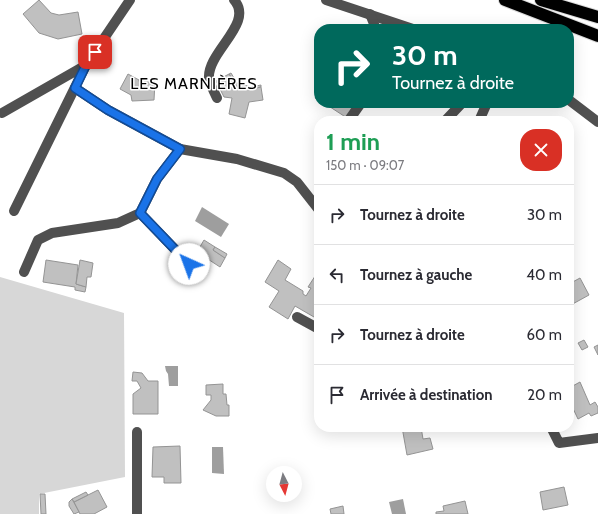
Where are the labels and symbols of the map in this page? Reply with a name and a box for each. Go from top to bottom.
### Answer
pin [78,35,112,69]
district label: LES MARNIÈRES [130,74,258,93]
position arrow [168,243,210,285]
north arrow [266,466,302,502]

